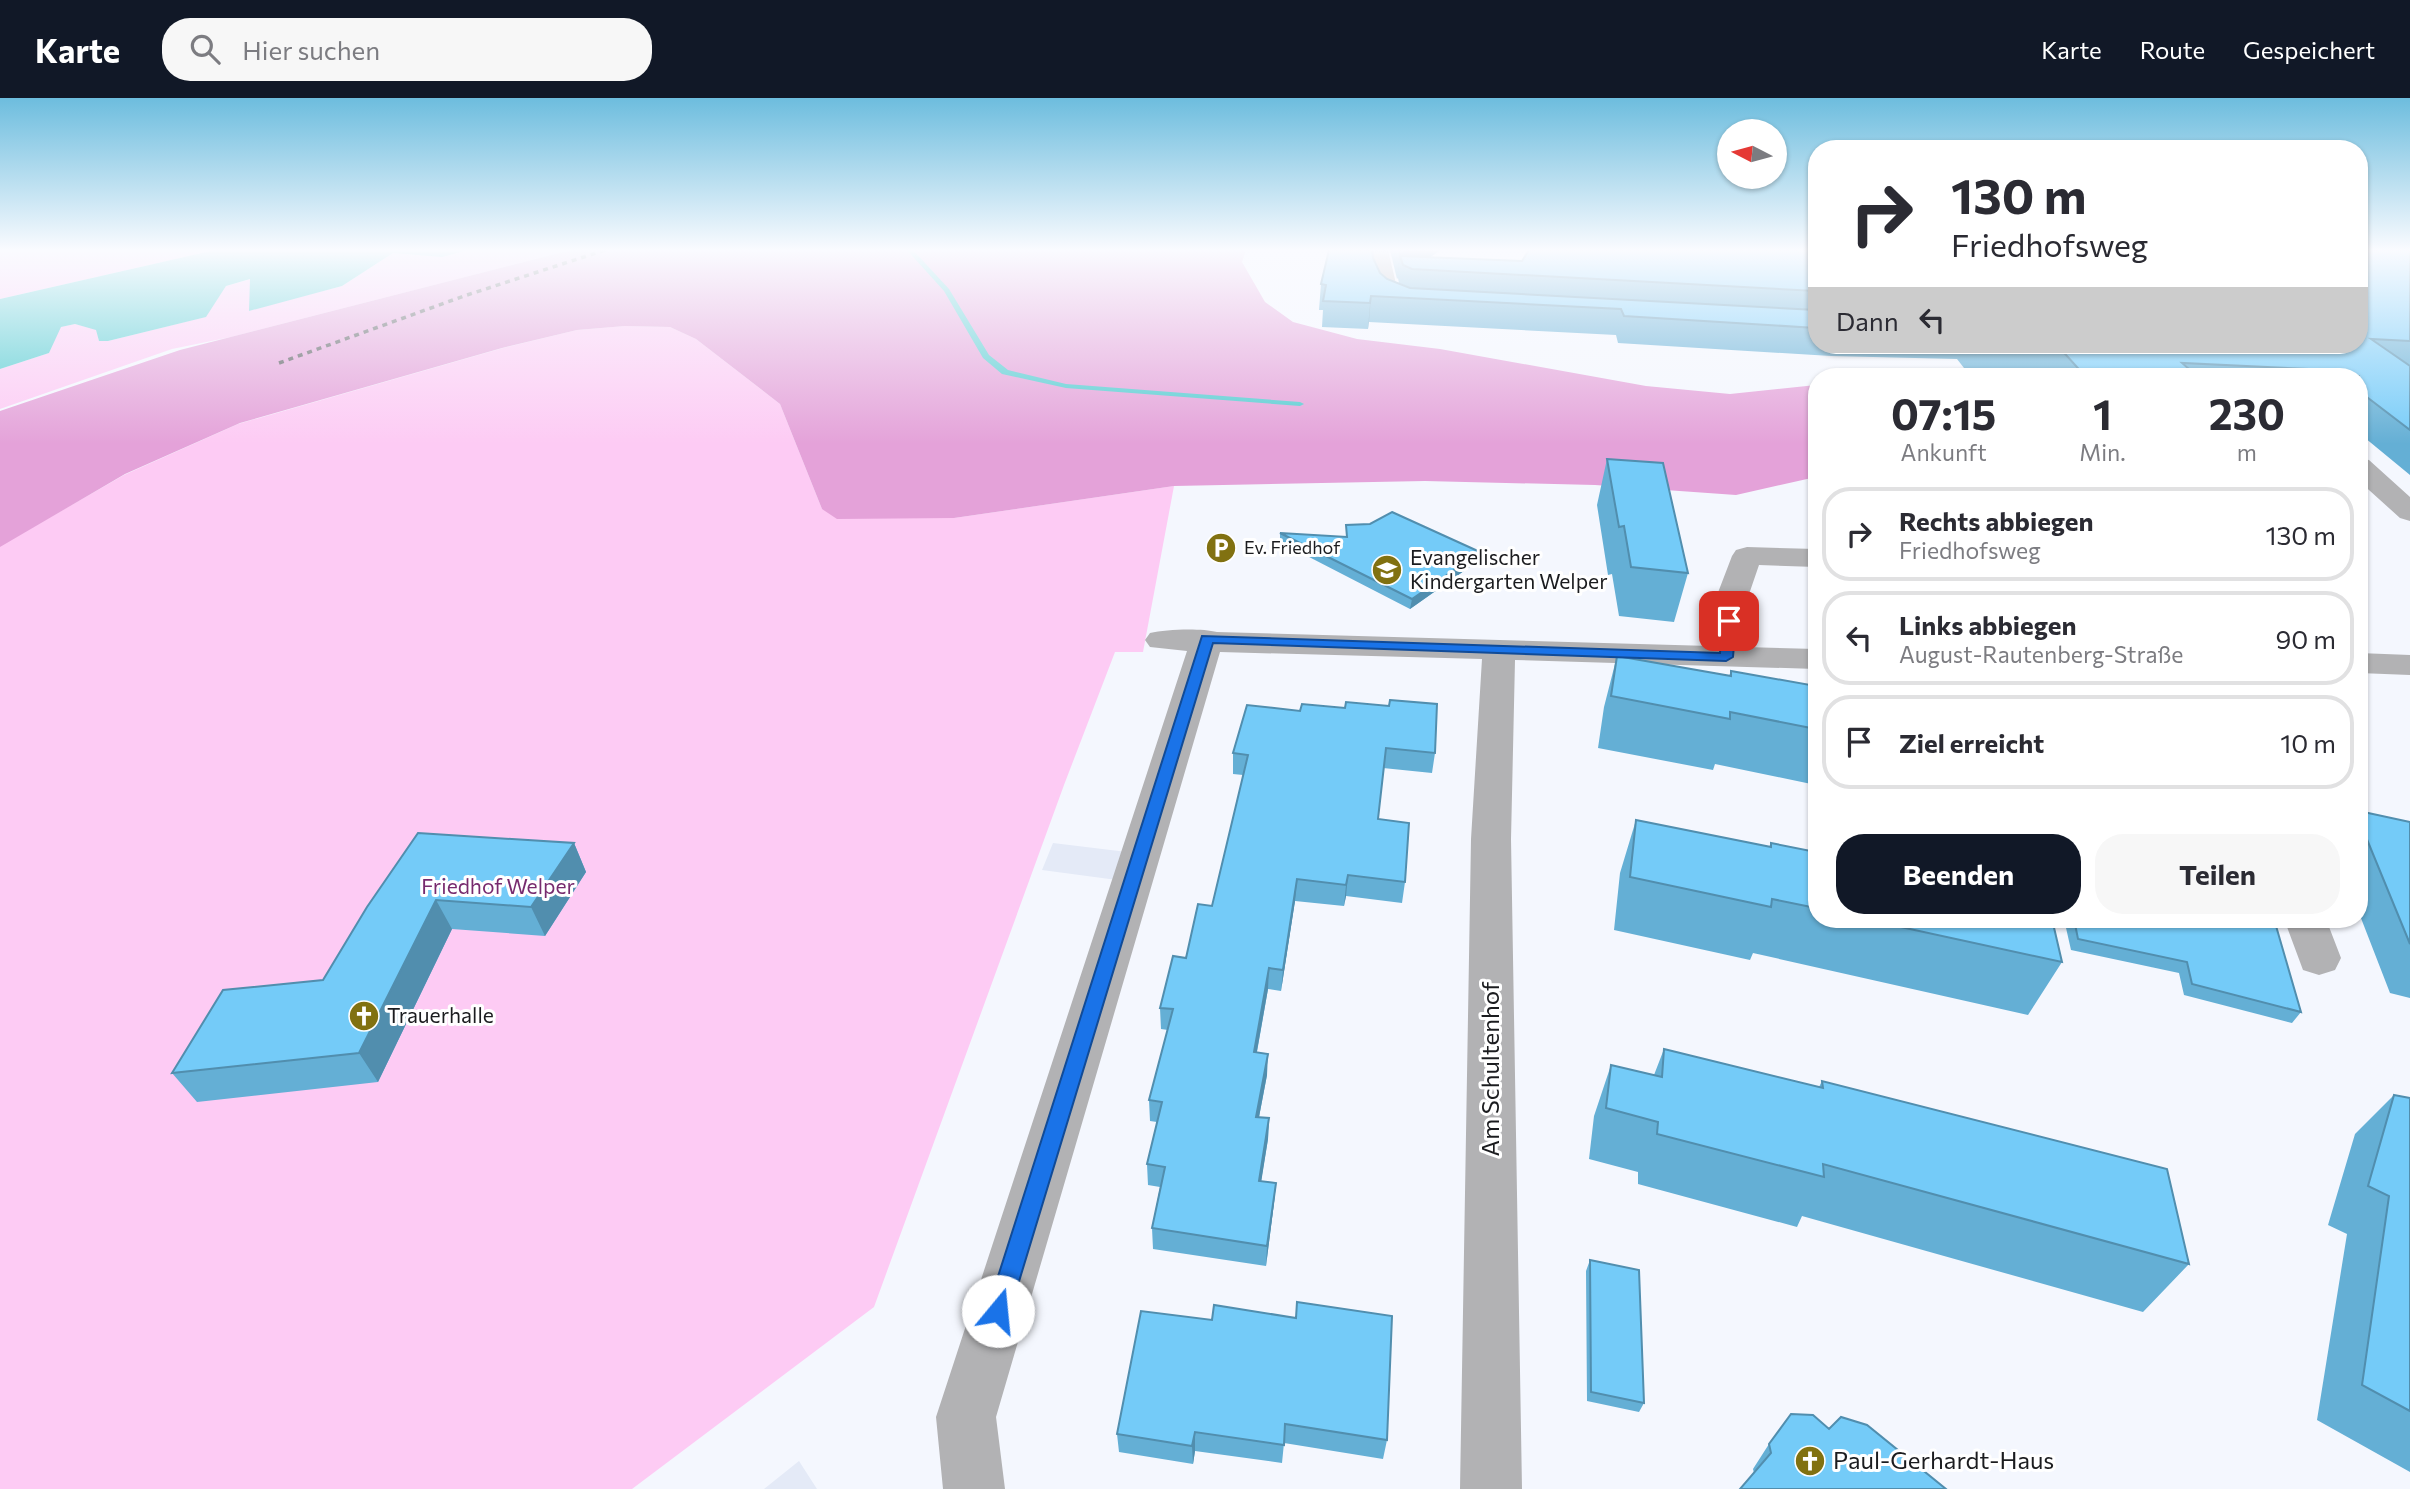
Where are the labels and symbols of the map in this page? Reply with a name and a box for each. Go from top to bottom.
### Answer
north arrow [1717,119,1787,189]
parking icon: Ev. Friedhof [1204,531,1238,565]
place label: Ev. Friedhof [1244,536,1341,558]
place label: Evangelischer Kindergarten Welper [1410,544,1608,593]
school or university icon: Evangelischer Kindergarten Welper [1370,553,1404,587]
pin [1699,591,1759,651]
park label: Friedhof Welper [421,873,575,898]
street label: Am Schultenhof [1475,981,1504,1156]
church icon: Trauerhalle [347,999,381,1033]
place label: Trauerhalle [387,1002,494,1027]
position arrow [961,1274,1035,1348]
church icon: Paul-Gerhardt-Haus [1793,1444,1827,1478]
place label: Paul-Gerhardt-Haus [1833,1445,2054,1474]

